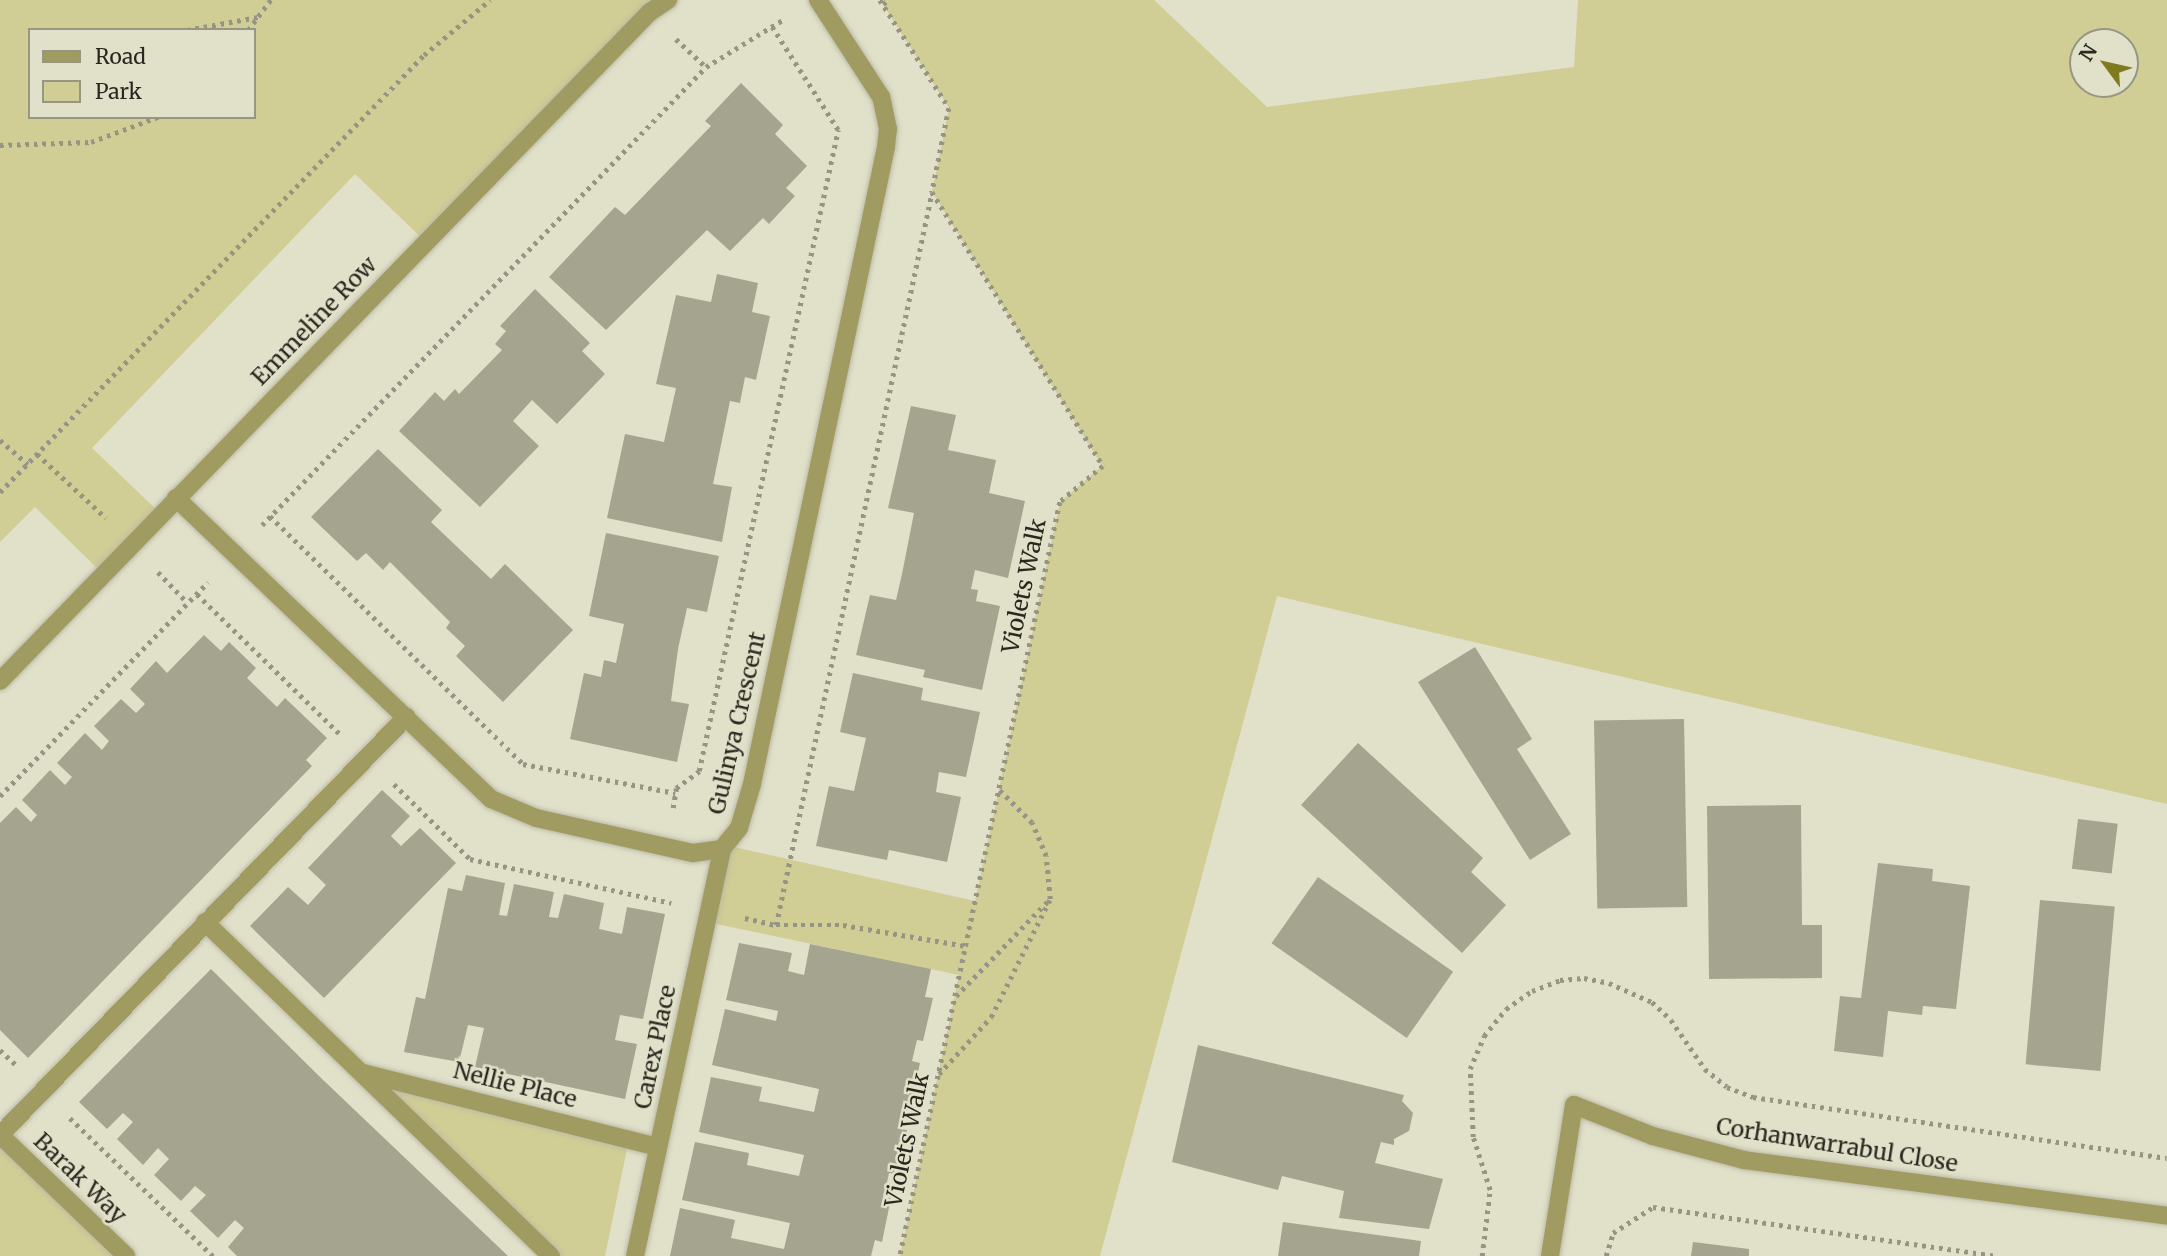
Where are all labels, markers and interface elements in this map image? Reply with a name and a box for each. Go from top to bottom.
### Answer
legend [28,28,256,119]
north arrow [2069,28,2139,98]
text: N [2074,40,2102,65]
text: Road [95,43,146,70]
text: Park [95,78,142,105]
street label: Emmeline Row [246,251,382,391]
street label: Violets Walk [996,516,1052,656]
street label: Gulinya Crescent [703,629,771,817]
street label: Carex Place [628,983,682,1111]
street label: Nellie Place [450,1056,580,1114]
street label: Violets Walk [879,1070,935,1210]
street label: Corhanwarrabul Close [1714,1112,1960,1178]
street label: Barak Way [28,1127,132,1229]

